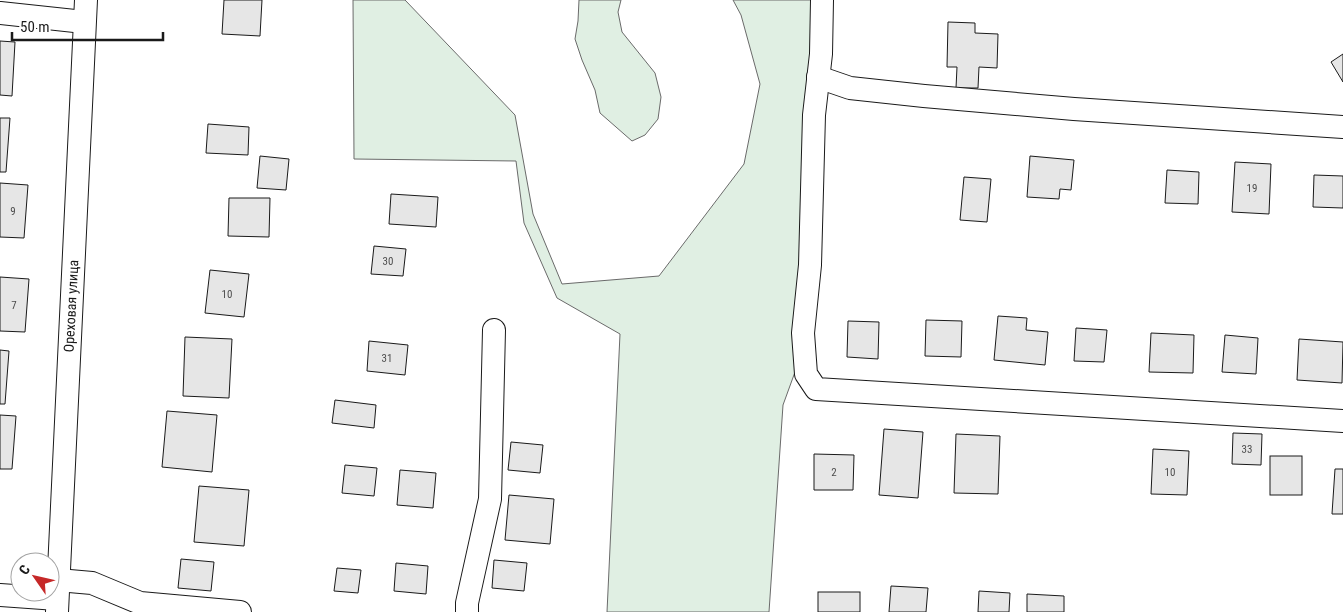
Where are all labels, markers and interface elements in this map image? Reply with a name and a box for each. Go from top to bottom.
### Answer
scale bar [12,10,164,42]
text: 50 m [20,18,50,36]
house number: 19 [1247,182,1257,195]
house number: 9 [10,205,16,218]
house number: 30 [383,255,393,268]
street label: Ореховая улица [61,259,81,353]
house number: 10 [222,288,232,301]
house number: 7 [11,299,17,312]
house number: 31 [382,352,392,365]
house number: 33 [1242,443,1252,456]
house number: 2 [831,466,837,479]
house number: 10 [1165,466,1175,479]
north arrow [10,552,60,602]
text: С [15,562,33,578]

